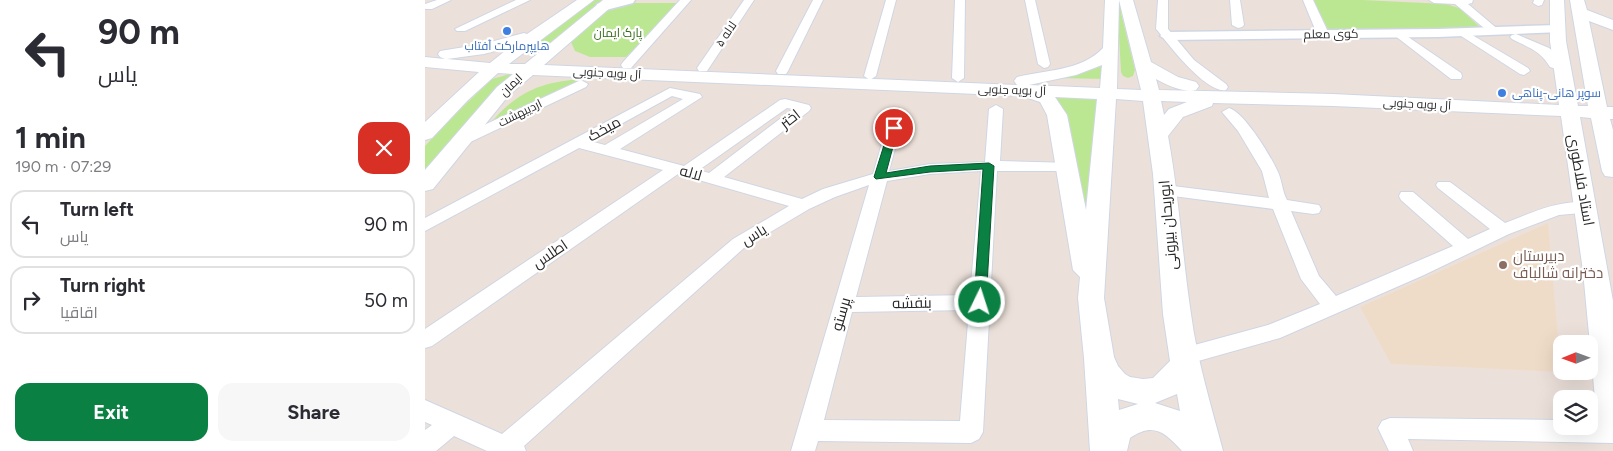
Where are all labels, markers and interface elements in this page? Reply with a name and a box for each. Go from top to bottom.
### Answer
text: 90 m [98,11,180,53]
street label: لاله ۵ [713,19,739,49]
icon: left [15,20,80,85]
marker: هایپرمارکت آفتاب [501,25,513,37]
park label: پارک ایمان [594,26,643,42]
street label: کوی معلم [1303,27,1359,42]
place label: هایپرمارکت آفتاب [464,39,550,55]
text: یاس [98,61,137,88]
street label: آل بویه جنوبی [572,64,642,82]
street label: ایمان [497,71,525,99]
street label: آل بویه جنوبی [978,82,1047,98]
place label: سوپر هانی-پناهی [1512,86,1601,102]
marker: سوپر هانی-پناهی [1496,87,1508,99]
street label: آل بویه جنوبی [1382,95,1452,113]
street label: اردیبهشت [496,96,544,130]
street label: اختر [775,105,804,133]
pin [873,107,915,149]
street label: میخک [584,113,624,145]
icon: arrive [880,114,908,142]
text: 1 min [15,119,86,156]
button: close [358,122,410,174]
street label: استاد فلاطوری [1563,133,1598,227]
text: 190 m · 07:29 [15,157,111,176]
street label: لاله [678,161,704,185]
street label: ابوریحان بیرونی [1155,179,1182,271]
text: Turn left [60,198,134,221]
icon: left [17,210,45,238]
text: 90 m [364,213,408,236]
street label: یاس [738,220,771,251]
text: یاس [60,227,88,246]
street label: اطلس [529,236,572,273]
place label: دبیرستان دخترانه شالباف [1513,247,1603,282]
marker: دبیرستان دخترانه شالباف [1497,259,1509,271]
text: Turn right [60,274,146,297]
position arrow [953,275,1005,327]
icon: right [17,286,45,314]
text: 50 m [364,289,408,312]
street label: بنفشه [892,294,932,312]
street label: پرستو [828,295,855,333]
text: اقاقیا [60,303,98,322]
north arrow [1553,335,1597,380]
map controls [1553,335,1598,435]
button: Exit [15,383,208,441]
button: Share [218,383,410,441]
button: layers [1553,390,1598,435]

